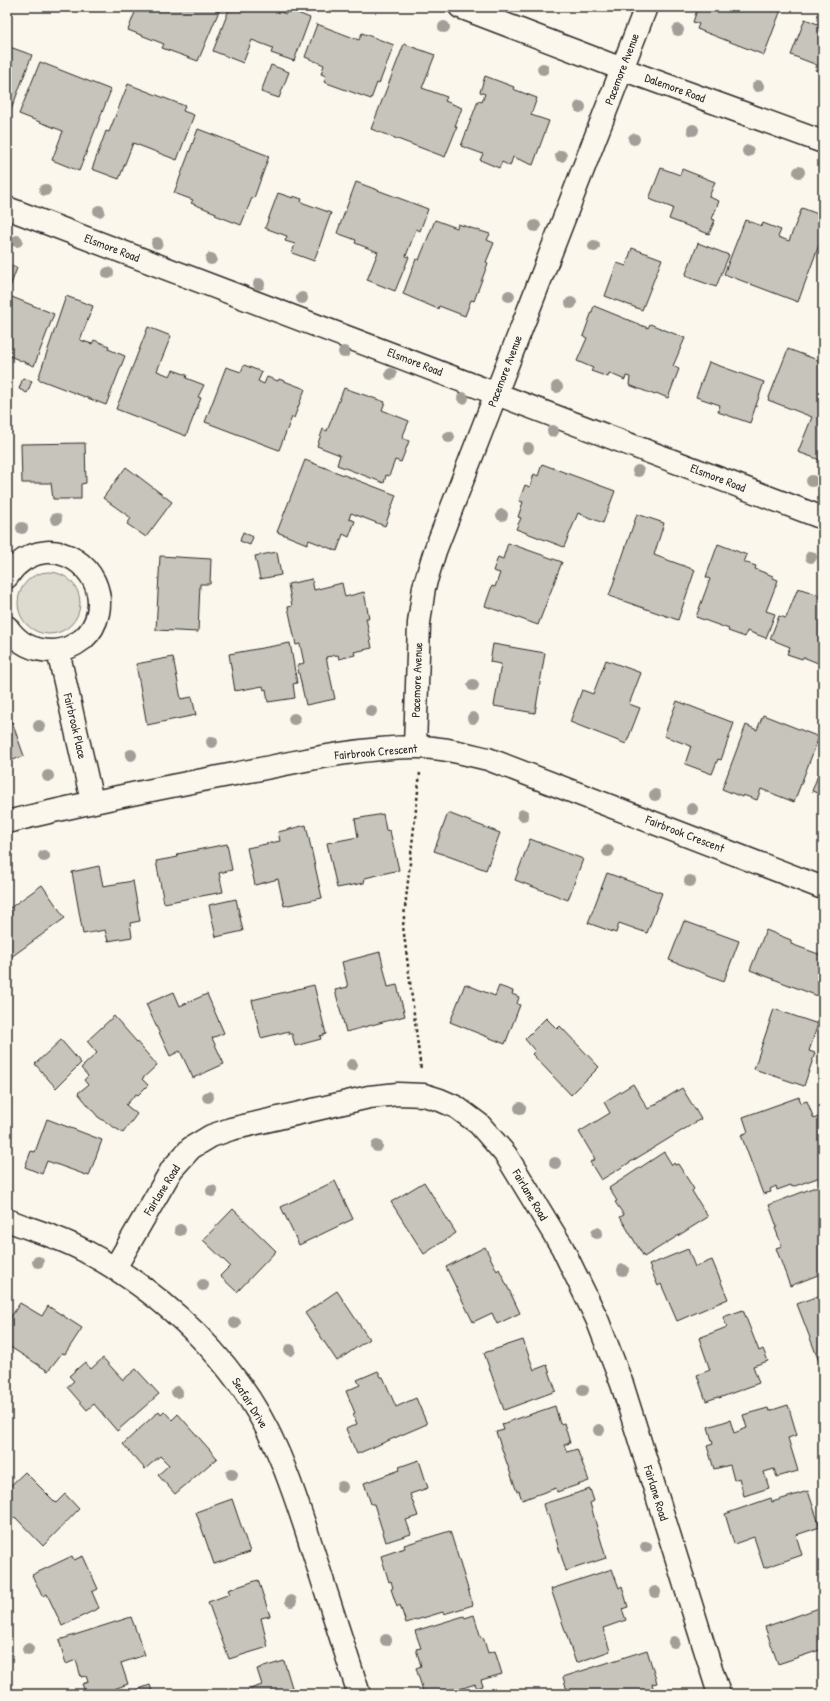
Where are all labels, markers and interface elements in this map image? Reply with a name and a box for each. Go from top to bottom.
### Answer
street label: Pacemore Avenue [600,30,643,107]
street label: Dalemore Road [643,69,708,106]
street label: Elsmore Road [82,229,143,266]
street label: Pacemore Avenue [483,332,526,409]
street label: Elsmore Road [385,343,446,380]
street label: Elsmore Road [688,459,749,496]
street label: Pacemore Avenue [407,642,426,718]
street label: Fairbrook Place [59,691,91,760]
street label: Fairbrook Crescent [333,739,419,764]
street label: Fairbrook Crescent [642,810,728,857]
street label: Fairlane Road [139,1161,184,1219]
street label: Fairlane Road [508,1165,553,1224]
street label: Seafair Drive [228,1374,273,1431]
street label: Fairlane Road [640,1462,673,1523]

